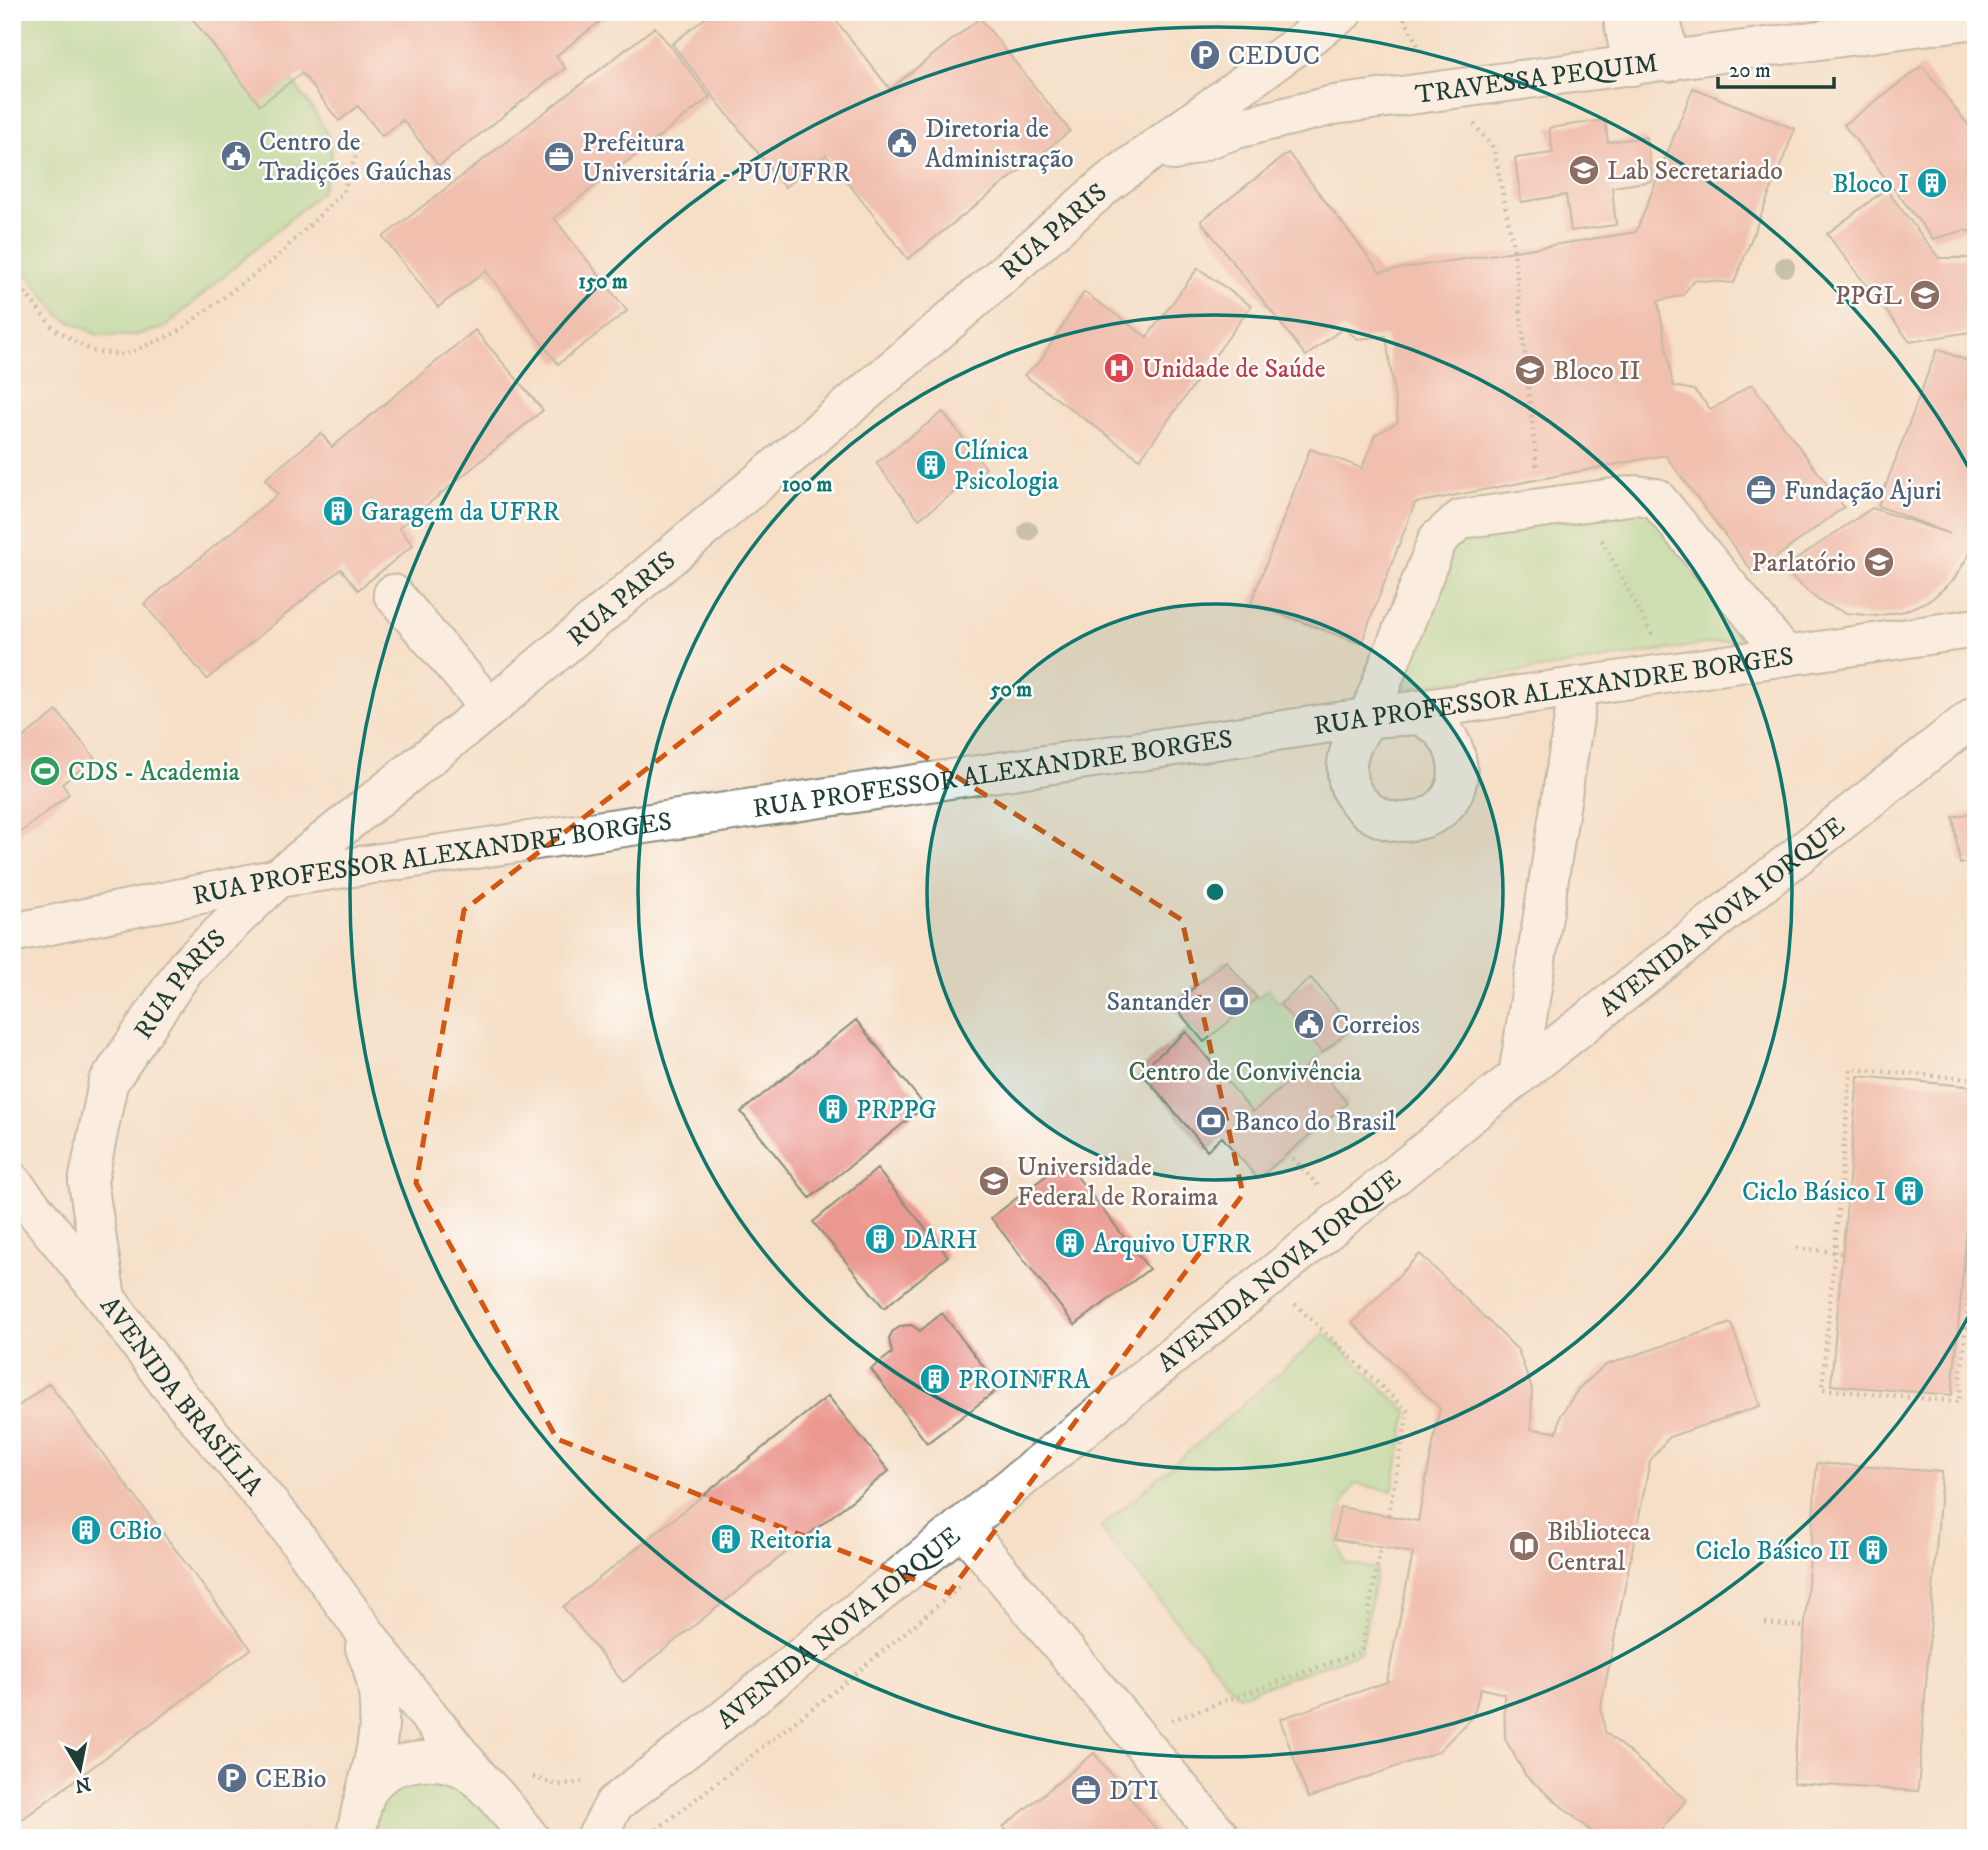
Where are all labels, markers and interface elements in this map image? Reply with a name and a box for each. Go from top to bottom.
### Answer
parking icon: CEDUC [1188,38,1222,72]
place label: CEDUC [1228,40,1320,73]
scale bar [1718,46,1834,90]
street label: TRAVESSA PEQUIM [1413,47,1660,112]
text: 20 m [1729,58,1771,84]
place label: Diretoria de Administração [925,113,1074,176]
place label: Centro de Tradições Gaúchas [259,126,452,189]
public building icon: Diretoria de Administração [885,126,919,160]
place label: Prefeitura Universitária - PU/UFRR [582,127,850,190]
public building icon: Centro de Tradições Gaúchas [219,139,253,173]
office icon: Prefeitura Universitária - PU/UFRR [542,140,576,174]
school or university icon: Lab Secretariado [1567,153,1601,187]
place label: Lab Secretariado [1607,155,1783,188]
building icon: Bloco I [1915,166,1949,200]
place label: Bloco I [1832,168,1909,201]
street label: RUA PARIS [994,176,1114,287]
text: 150 m [578,269,628,295]
school or university icon: PPGL [1908,278,1942,312]
place label: PPGL [1835,280,1902,313]
hospital icon: Unidade de Saúde [1102,351,1136,385]
place label: Unidade de Saúde [1142,353,1325,386]
school or university icon: Bloco II [1513,353,1547,387]
place label: Bloco II [1553,355,1641,388]
place label: Clínica Psicologia [954,435,1059,498]
building icon: Clínica Psicologia [914,448,948,482]
text: 100 m [782,472,832,498]
office icon: Fundação Ajuri [1744,473,1778,507]
place label: Fundação Ajuri [1784,475,1942,508]
building icon: Garagem da UFRR [321,494,355,528]
place label: Garagem da UFRR [361,496,560,529]
street label: RUA PARIS [561,544,683,654]
school or university icon: Parlatório [1862,545,1896,579]
place label: Parlatório [1752,547,1856,580]
street label: RUA PROFESSOR ALEXANDRE BORGES [1312,640,1796,743]
text: 50 m [989,677,1032,703]
street label: RUA PROFESSOR ALEXANDRE BORGES [751,723,1235,826]
sports icon: CDS - Academia [28,754,62,788]
place label: CDS - Academia [68,756,240,789]
street label: RUA PROFESSOR ALEXANDRE BORGES [190,805,674,913]
street label: AVENIDA NOVA IORQUE [1593,810,1852,1024]
centre of rings [1203,880,1227,904]
street label: RUA PARIS [127,923,233,1046]
bank icon: Santander [1217,984,1251,1018]
place label: Santander [1107,986,1211,1019]
public building icon: Correios [1292,1007,1326,1041]
place label: Correios [1332,1009,1420,1042]
park label: Centro de Convivência [1128,1056,1362,1089]
building icon: PRPPG [816,1092,850,1126]
place label: PRPPG [856,1094,937,1127]
bank icon: Banco do Brasil [1194,1104,1228,1138]
place label: Banco do Brasil [1234,1106,1396,1139]
place label: Universidade Federal de Roraima [1017,1151,1218,1214]
street label: AVENIDA NOVA IORQUE [1151,1163,1408,1380]
school or university icon: Universidade Federal de Roraima [977,1164,1011,1198]
building icon: Ciclo Básico I [1892,1174,1926,1208]
place label: Ciclo Básico I [1742,1176,1886,1209]
building icon: DARH [863,1222,897,1256]
place label: DARH [903,1224,978,1257]
building icon: Arquivo UFRR [1053,1226,1087,1260]
place label: Arquivo UFRR [1093,1228,1251,1261]
street label: AVENIDA BRASÍLIA [92,1290,270,1503]
building icon: PROINFRA [918,1362,952,1396]
place label: PROINFRA [958,1364,1091,1397]
building icon: CBio [69,1513,103,1547]
place label: CBio [109,1515,162,1548]
place label: Biblioteca Central [1547,1516,1651,1579]
street label: AVENIDA NOVA IORQUE [710,1520,968,1737]
building icon: Reitoria [709,1522,743,1556]
place label: Reitoria [749,1524,832,1557]
library icon: Biblioteca Central [1507,1529,1541,1563]
building icon: Ciclo Básico II [1856,1533,1890,1567]
place label: Ciclo Básico II [1695,1535,1850,1568]
north arrow [46,1734,116,1804]
parking icon: CEBio [215,1761,249,1795]
place label: CEBio [255,1763,326,1796]
text: N [73,1772,92,1797]
office icon: DTI [1069,1773,1103,1807]
place label: DTI [1109,1775,1159,1808]

